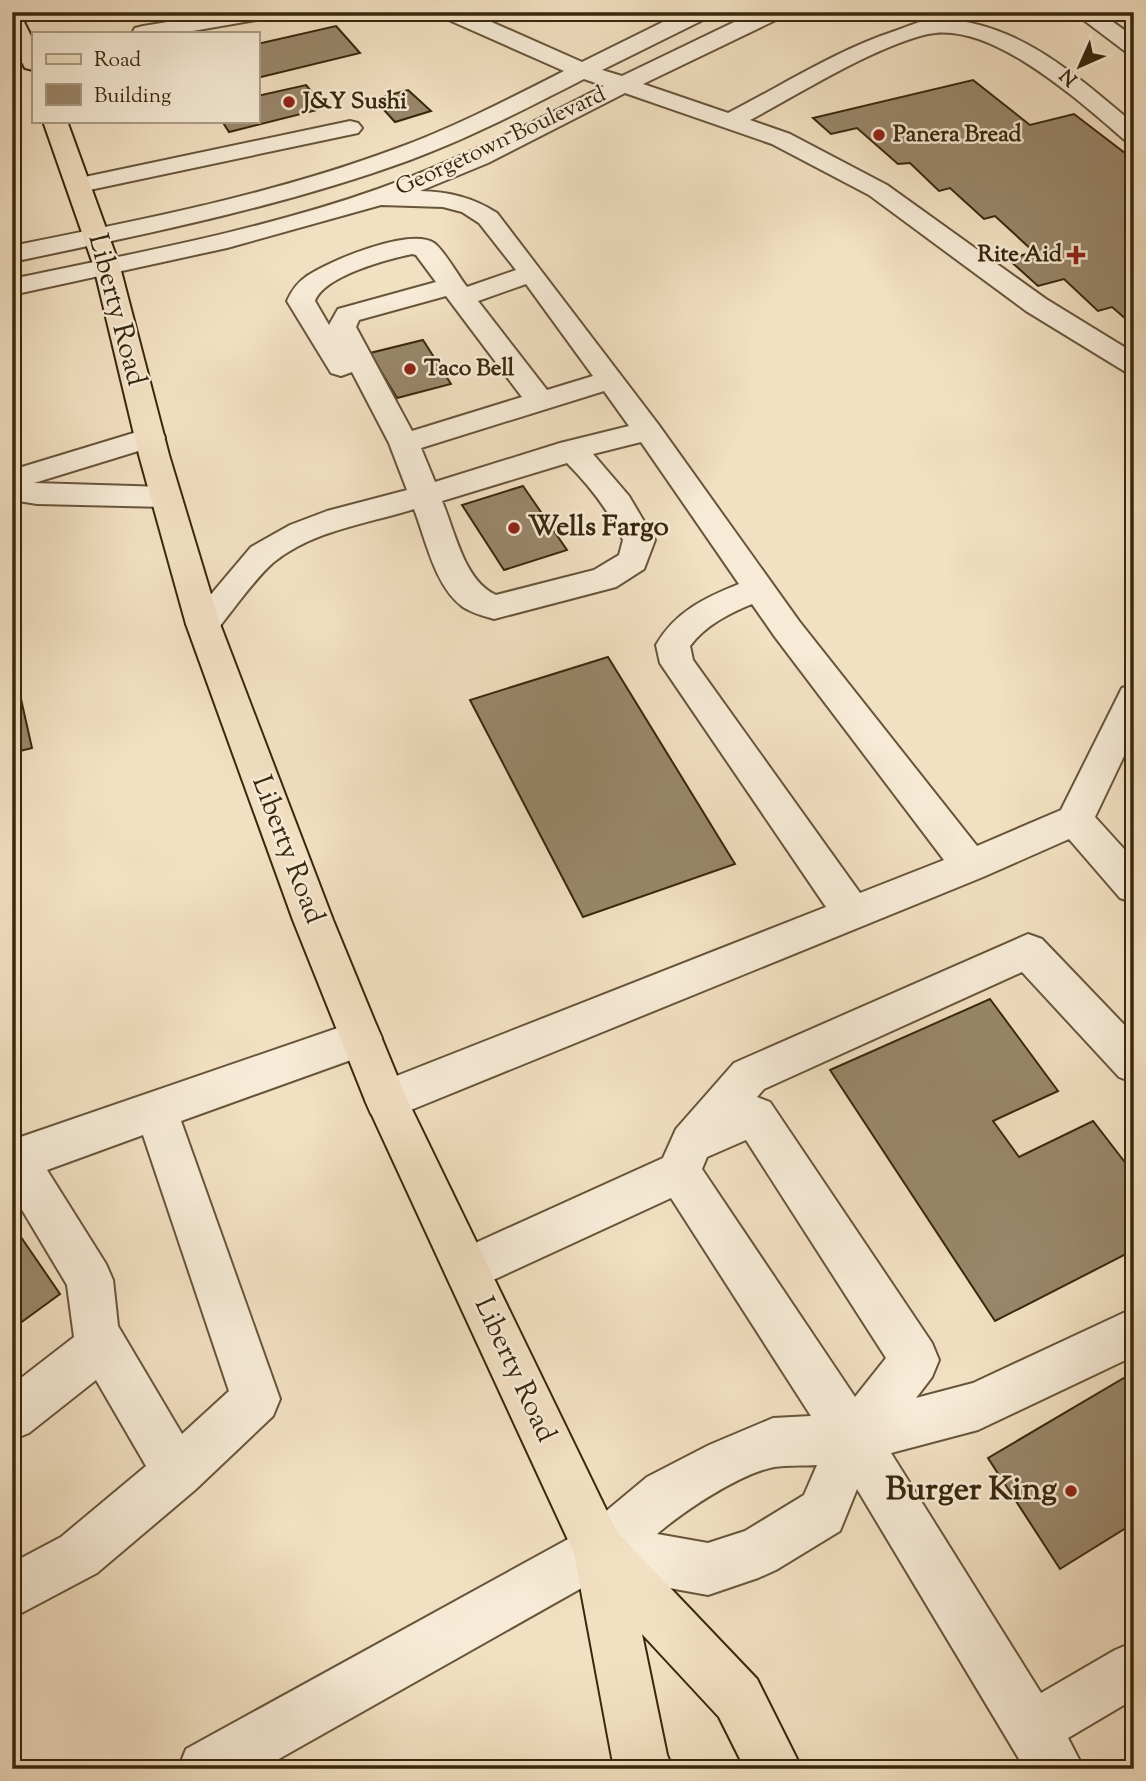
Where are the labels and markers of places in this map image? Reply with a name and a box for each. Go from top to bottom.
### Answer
place label: J&Y Sushi [301,86,407,119]
marker: J&Y Sushi [281,94,297,110]
place label: Panera Bread [893,119,1022,152]
marker: Panera Bread [871,127,887,143]
place label: Rite Aid [977,239,1062,272]
marker: Rite Aid [1068,247,1084,263]
place label: Taco Bell [424,353,515,386]
marker: Taco Bell [402,361,418,377]
place label: Wells Fargo [528,508,669,548]
marker: Wells Fargo [506,520,522,536]
place label: Burger King [886,1467,1057,1515]
marker: Burger King [1063,1483,1079,1499]

